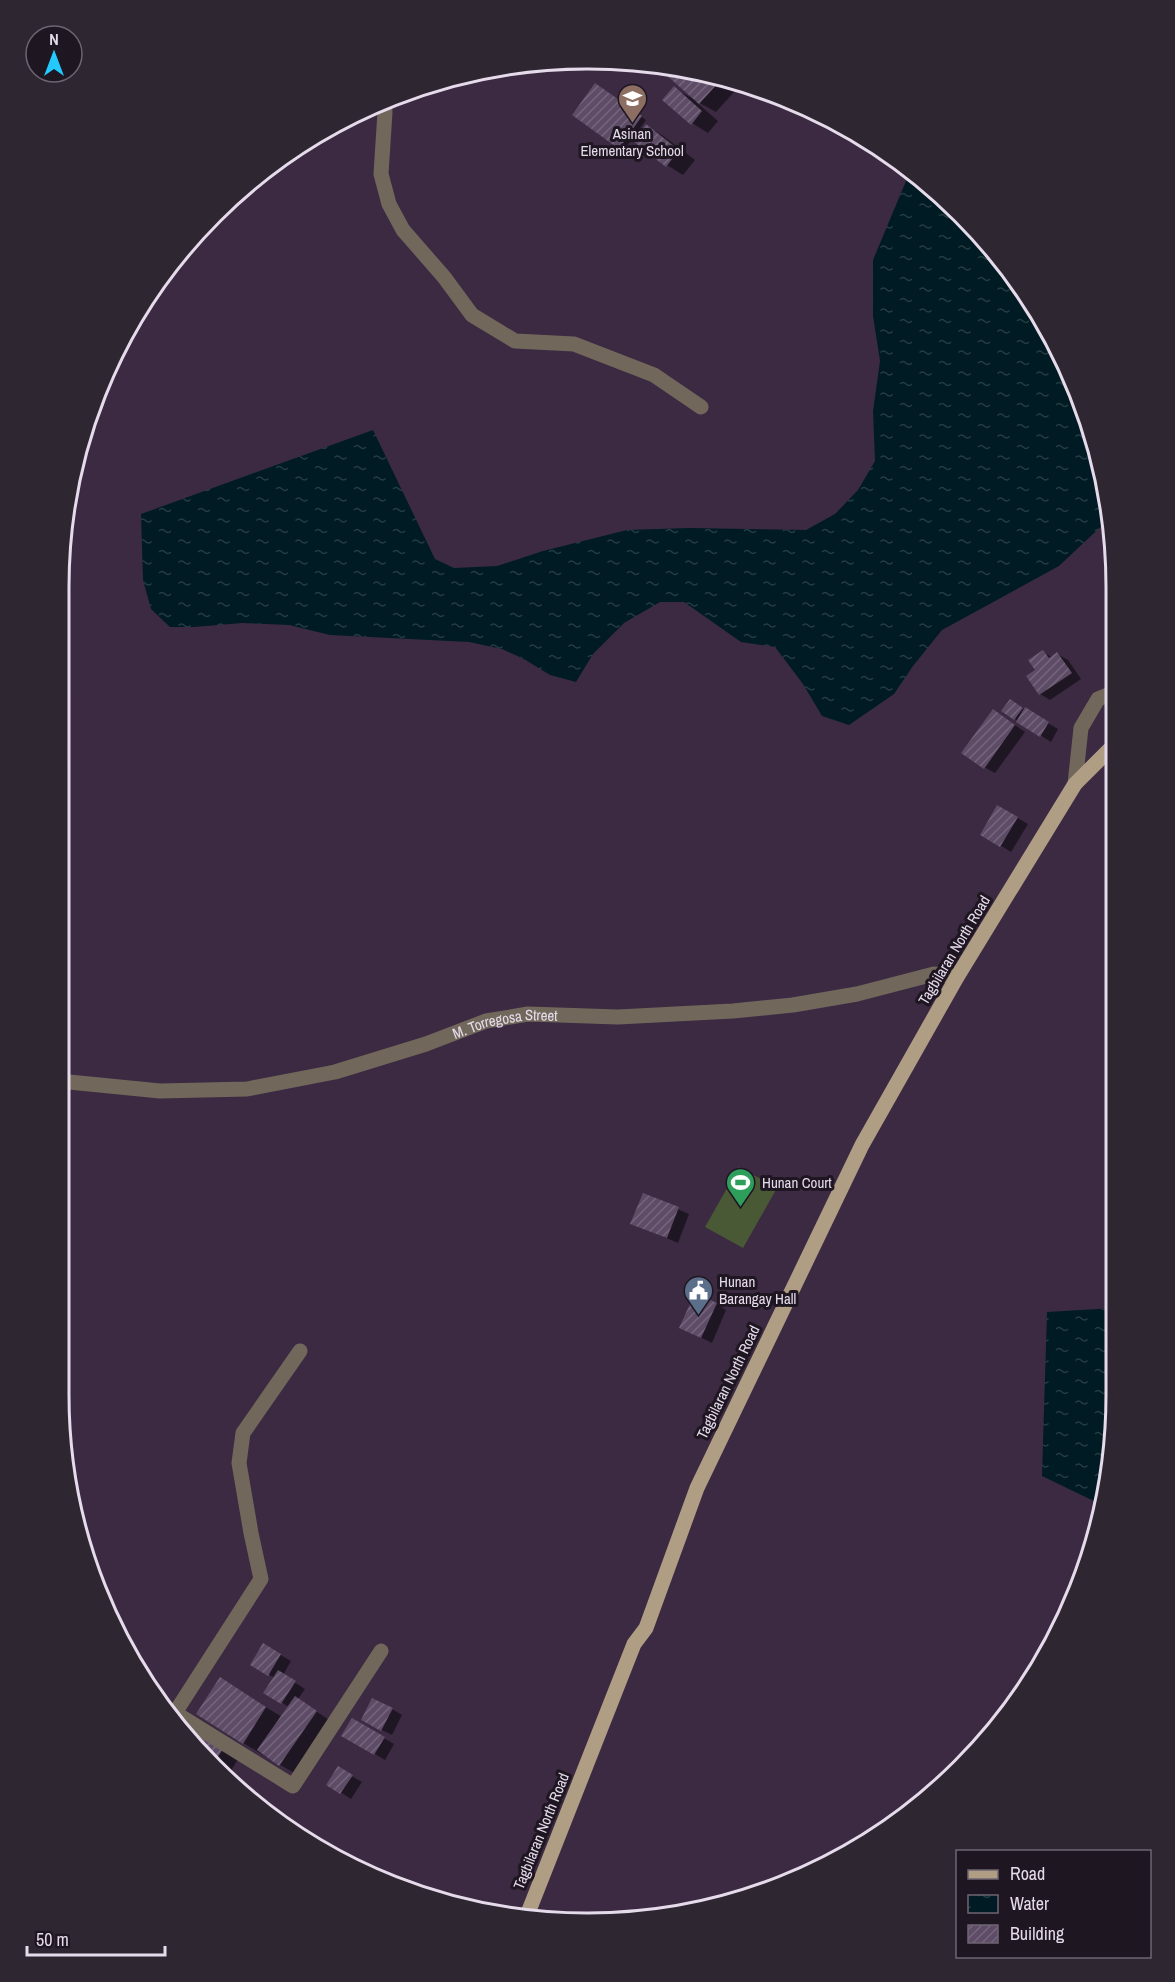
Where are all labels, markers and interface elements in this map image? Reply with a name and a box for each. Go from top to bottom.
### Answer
north arrow [24,24,84,84]
text: N [49,28,59,50]
school or university icon: Asinan Elementary School [616,82,648,124]
place label: Asinan Elementary School [580,123,684,161]
street label: Tagbilaran North Road [913,891,995,1009]
street label: M. Torregosa Street [449,1003,559,1044]
sports icon: Hunan Court [725,1166,757,1208]
place label: Hunan Court [762,1172,832,1193]
place label: Hunan Barangay Hall [719,1271,796,1309]
public building icon: Hunan Barangay Hall [682,1274,714,1316]
street label: Tagbilaran North Road [691,1322,765,1442]
street label: Tagbilaran North Road [508,1770,574,1892]
legend [956,1850,1151,1958]
text: Road [1010,1861,1045,1886]
text: Water [1010,1891,1049,1916]
scale bar [27,1919,165,1957]
text: Building [1010,1921,1065,1946]
text: 50 m [36,1927,69,1952]

